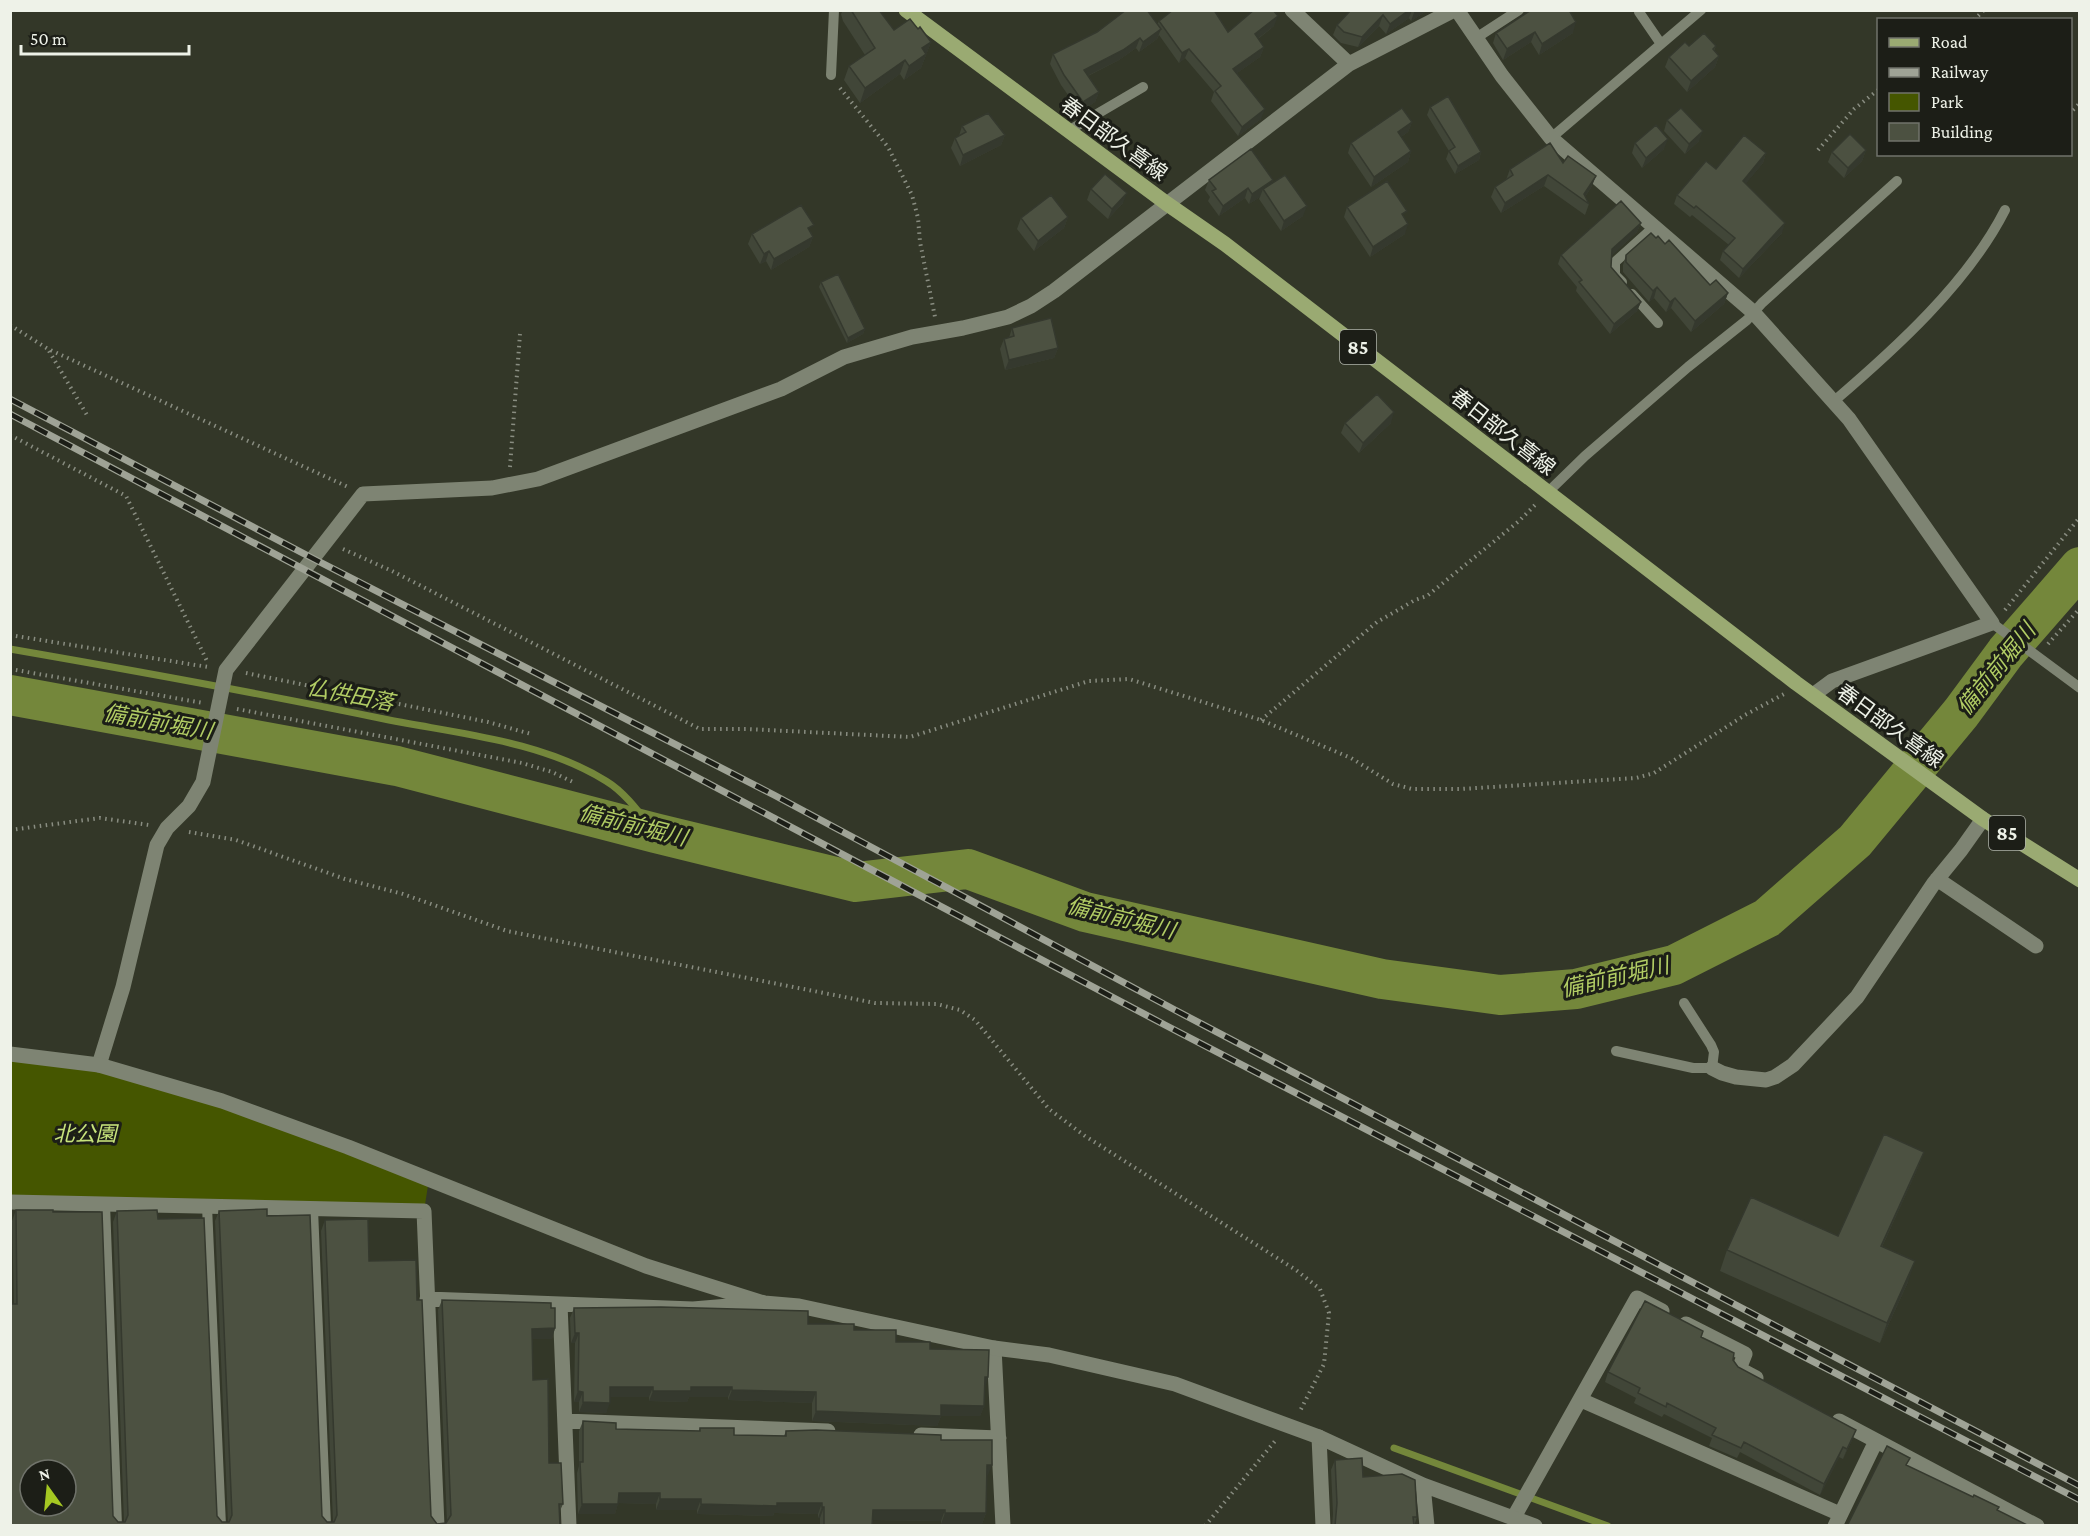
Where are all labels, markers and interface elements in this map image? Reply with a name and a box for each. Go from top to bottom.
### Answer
scale bar [21,18,189,56]
legend [1877,18,2072,156]
text: 50 m [30,29,67,49]
text: Road [1931,32,1968,52]
text: Railway [1931,62,1989,82]
street label: 春日部久喜線 [1056,92,1172,186]
text: Park [1931,92,1963,112]
text: Building [1931,122,1993,142]
road number: 85 [1340,330,1376,364]
street label: 春日部久喜線 [1446,384,1560,480]
water label: 備前前堀川 [1952,617,2042,720]
water label: 仏供田落 [304,674,399,716]
street label: 春日部久喜線 [1832,679,1948,773]
water label: 備前前堀川 [102,700,216,744]
water label: 備前前堀川 [577,800,691,851]
road number: 85 [1989,816,2025,850]
water label: 備前前堀川 [1065,893,1179,944]
water label: 備前前堀川 [1559,952,1673,1002]
park label: 北公園 [54,1122,119,1146]
north arrow [18,1458,78,1518]
text: N [37,1464,52,1484]

